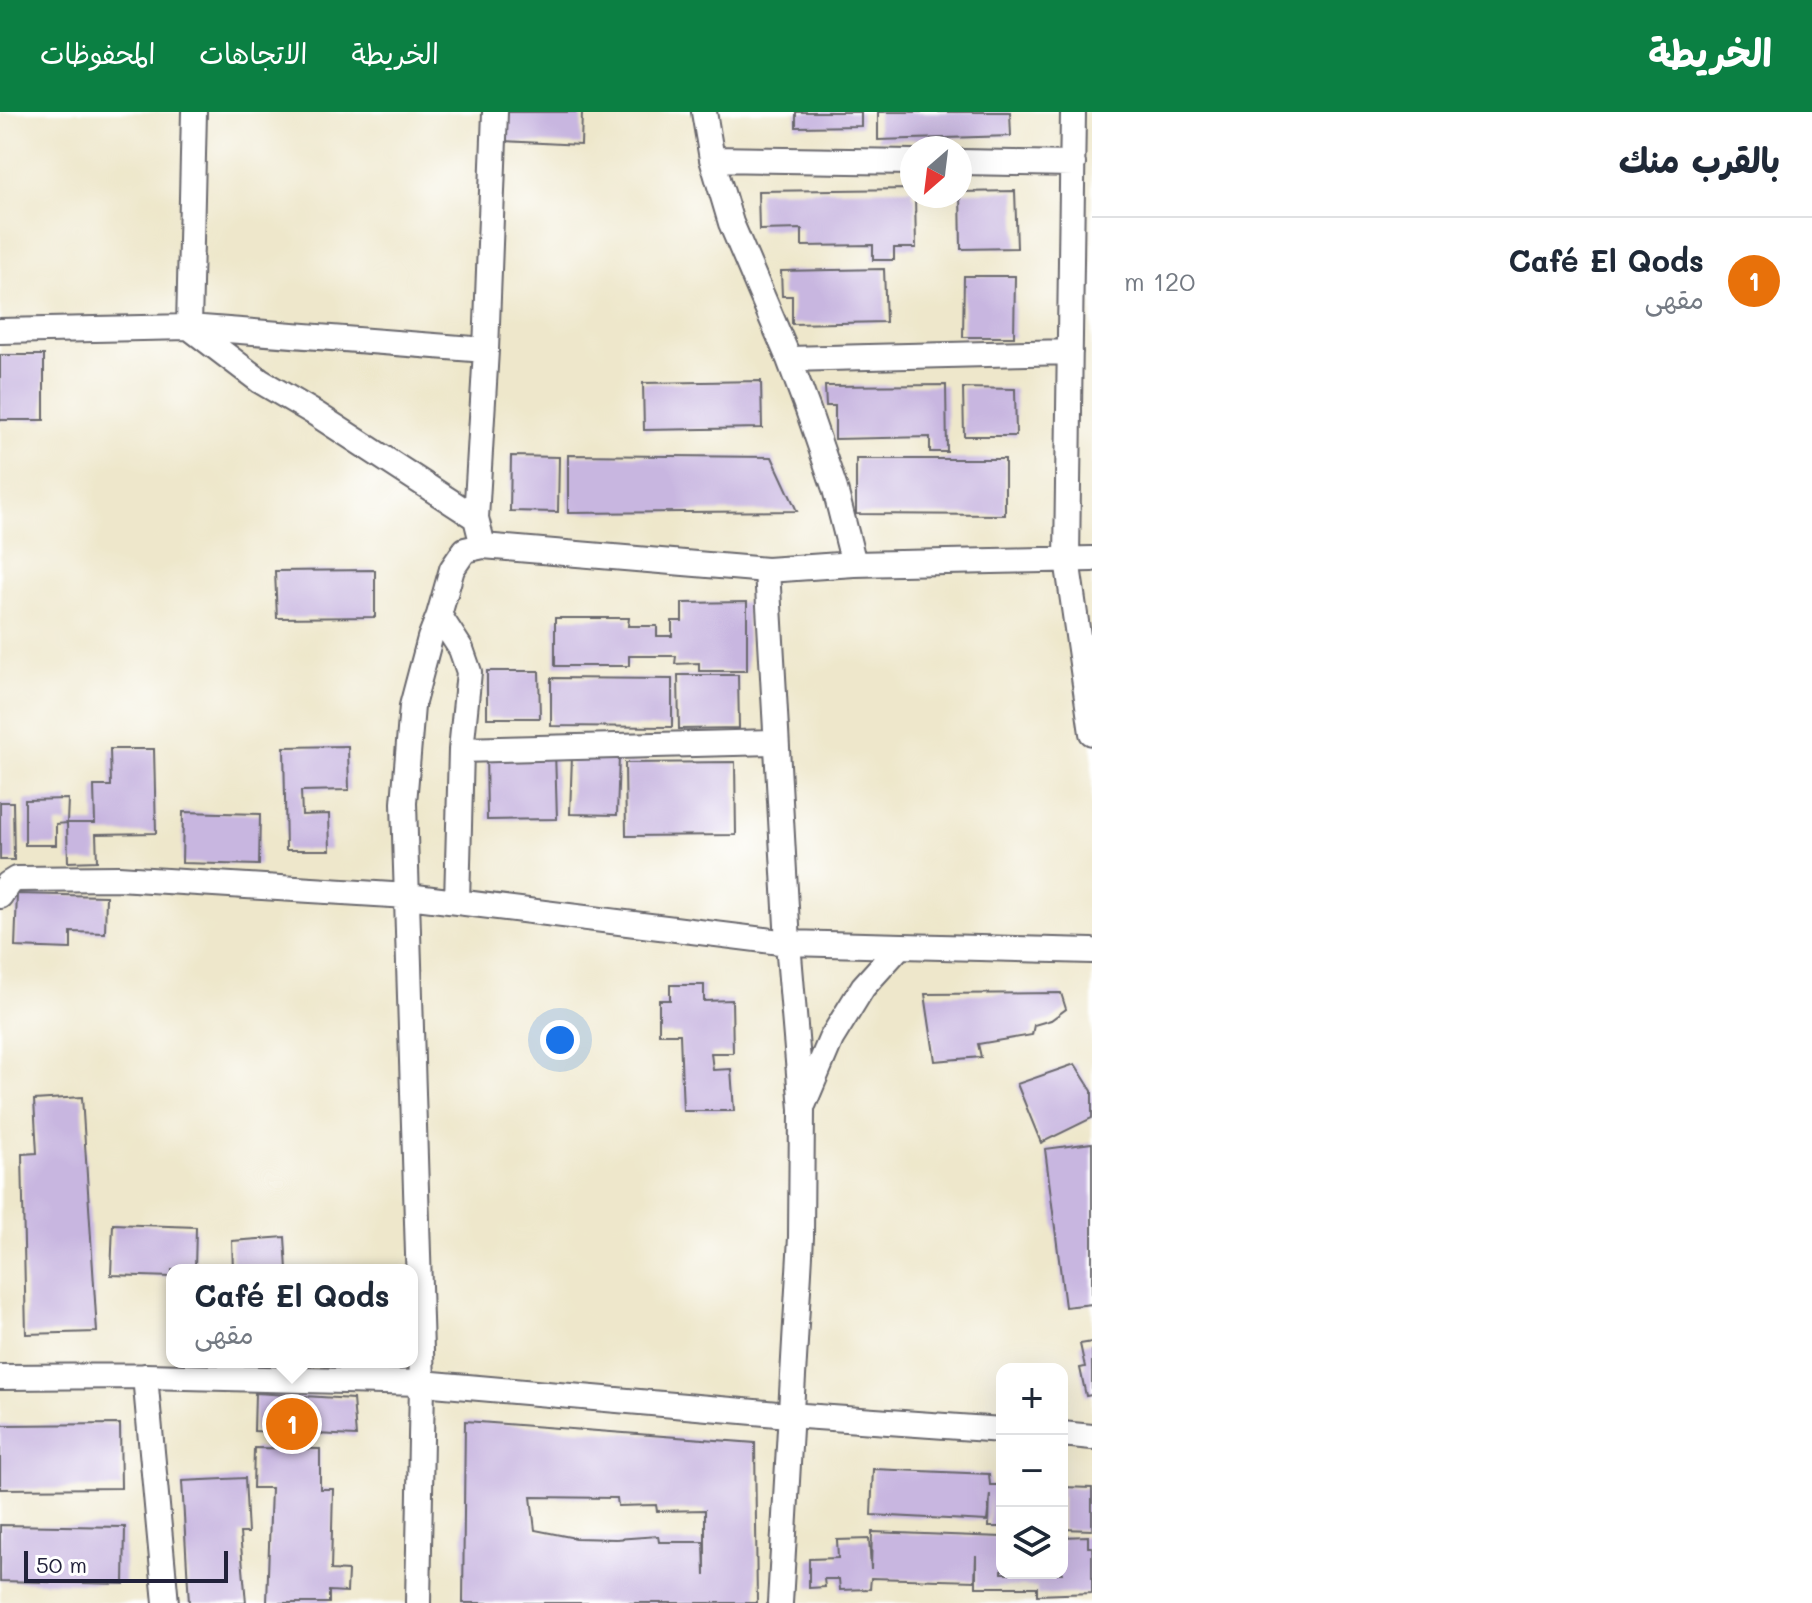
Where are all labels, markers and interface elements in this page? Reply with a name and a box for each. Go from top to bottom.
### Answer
text: الخريطة [1648,27,1772,77]
text: المحفوظات [40,35,155,71]
text: الاتجاهات [199,35,307,71]
text: الخريطة [351,35,439,71]
north arrow [900,136,972,208]
text: بالقرب منك [1619,137,1780,182]
text: Café El Qods [1508,240,1704,280]
text: 120 m [1124,264,1195,298]
text: 1 [1748,264,1760,298]
text: مقهى [1645,282,1704,316]
your location [540,1020,580,1060]
popup [166,1264,418,1368]
text: Café El Qods [194,1275,390,1315]
text: مقهى [194,1317,254,1351]
map controls [996,1363,1068,1579]
button: + [996,1363,1068,1435]
pin: 1 [266,1394,318,1454]
button: − [996,1435,1068,1507]
button: layers [996,1507,1068,1579]
scale bar [24,1547,228,1583]
text: 50 m [36,1550,87,1579]

